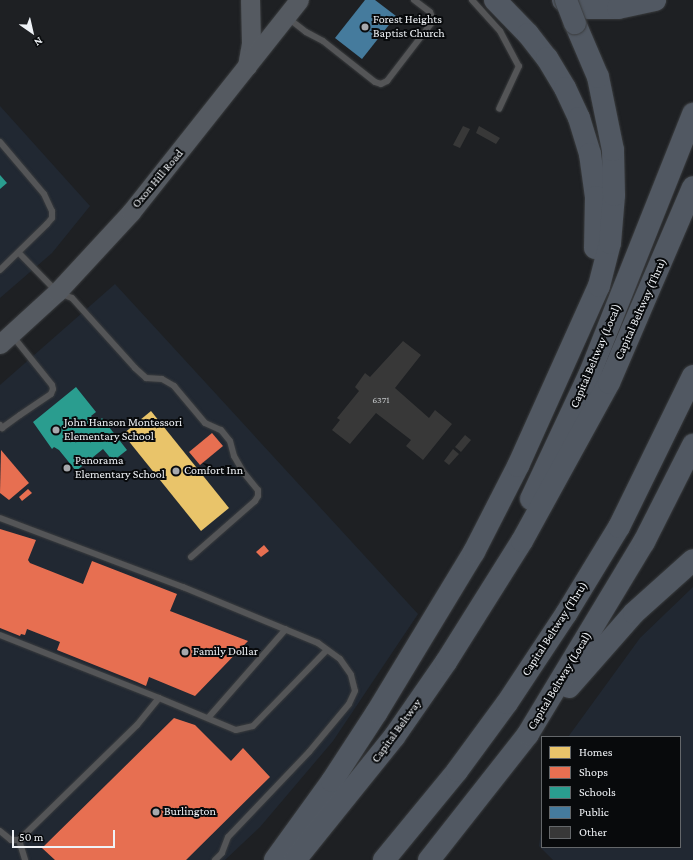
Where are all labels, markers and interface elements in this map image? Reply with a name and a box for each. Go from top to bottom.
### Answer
north arrow [12,12,52,52]
place label: Forest Heights Baptist Church [373,13,445,41]
marker: Forest Heights Baptist Church [360,22,370,32]
text: N [32,35,45,49]
street label: Oxon Hill Road [129,147,187,211]
street label: Capital Beltway (Thru) [612,256,670,362]
street label: Capital Beltway (Local) [568,302,624,410]
house number: 6371 [372,394,390,406]
place label: John Hanson Montessori Elementary School [64,416,182,444]
marker: John Hanson Montessori Elementary School [51,425,61,435]
place label: Panorama Elementary School [75,454,165,482]
marker: Panorama Elementary School [62,463,72,473]
place label: Comfort Inn [184,464,243,478]
marker: Comfort Inn [171,466,181,476]
street label: Capital Beltway (Thru) [519,579,591,679]
street label: Capital Beltway (Local) [525,629,595,733]
place label: Family Dollar [193,645,258,659]
marker: Family Dollar [180,647,190,657]
street label: Capital Beltway [369,696,425,766]
legend [541,736,681,848]
text: Homes [579,745,612,759]
text: Shops [579,765,608,779]
text: Schools [579,785,616,799]
place label: Burlington [164,805,216,819]
text: Public [579,805,609,819]
marker: Burlington [151,807,161,817]
scale bar [14,822,117,848]
text: Other [579,825,607,839]
text: 50 m [19,830,43,844]

